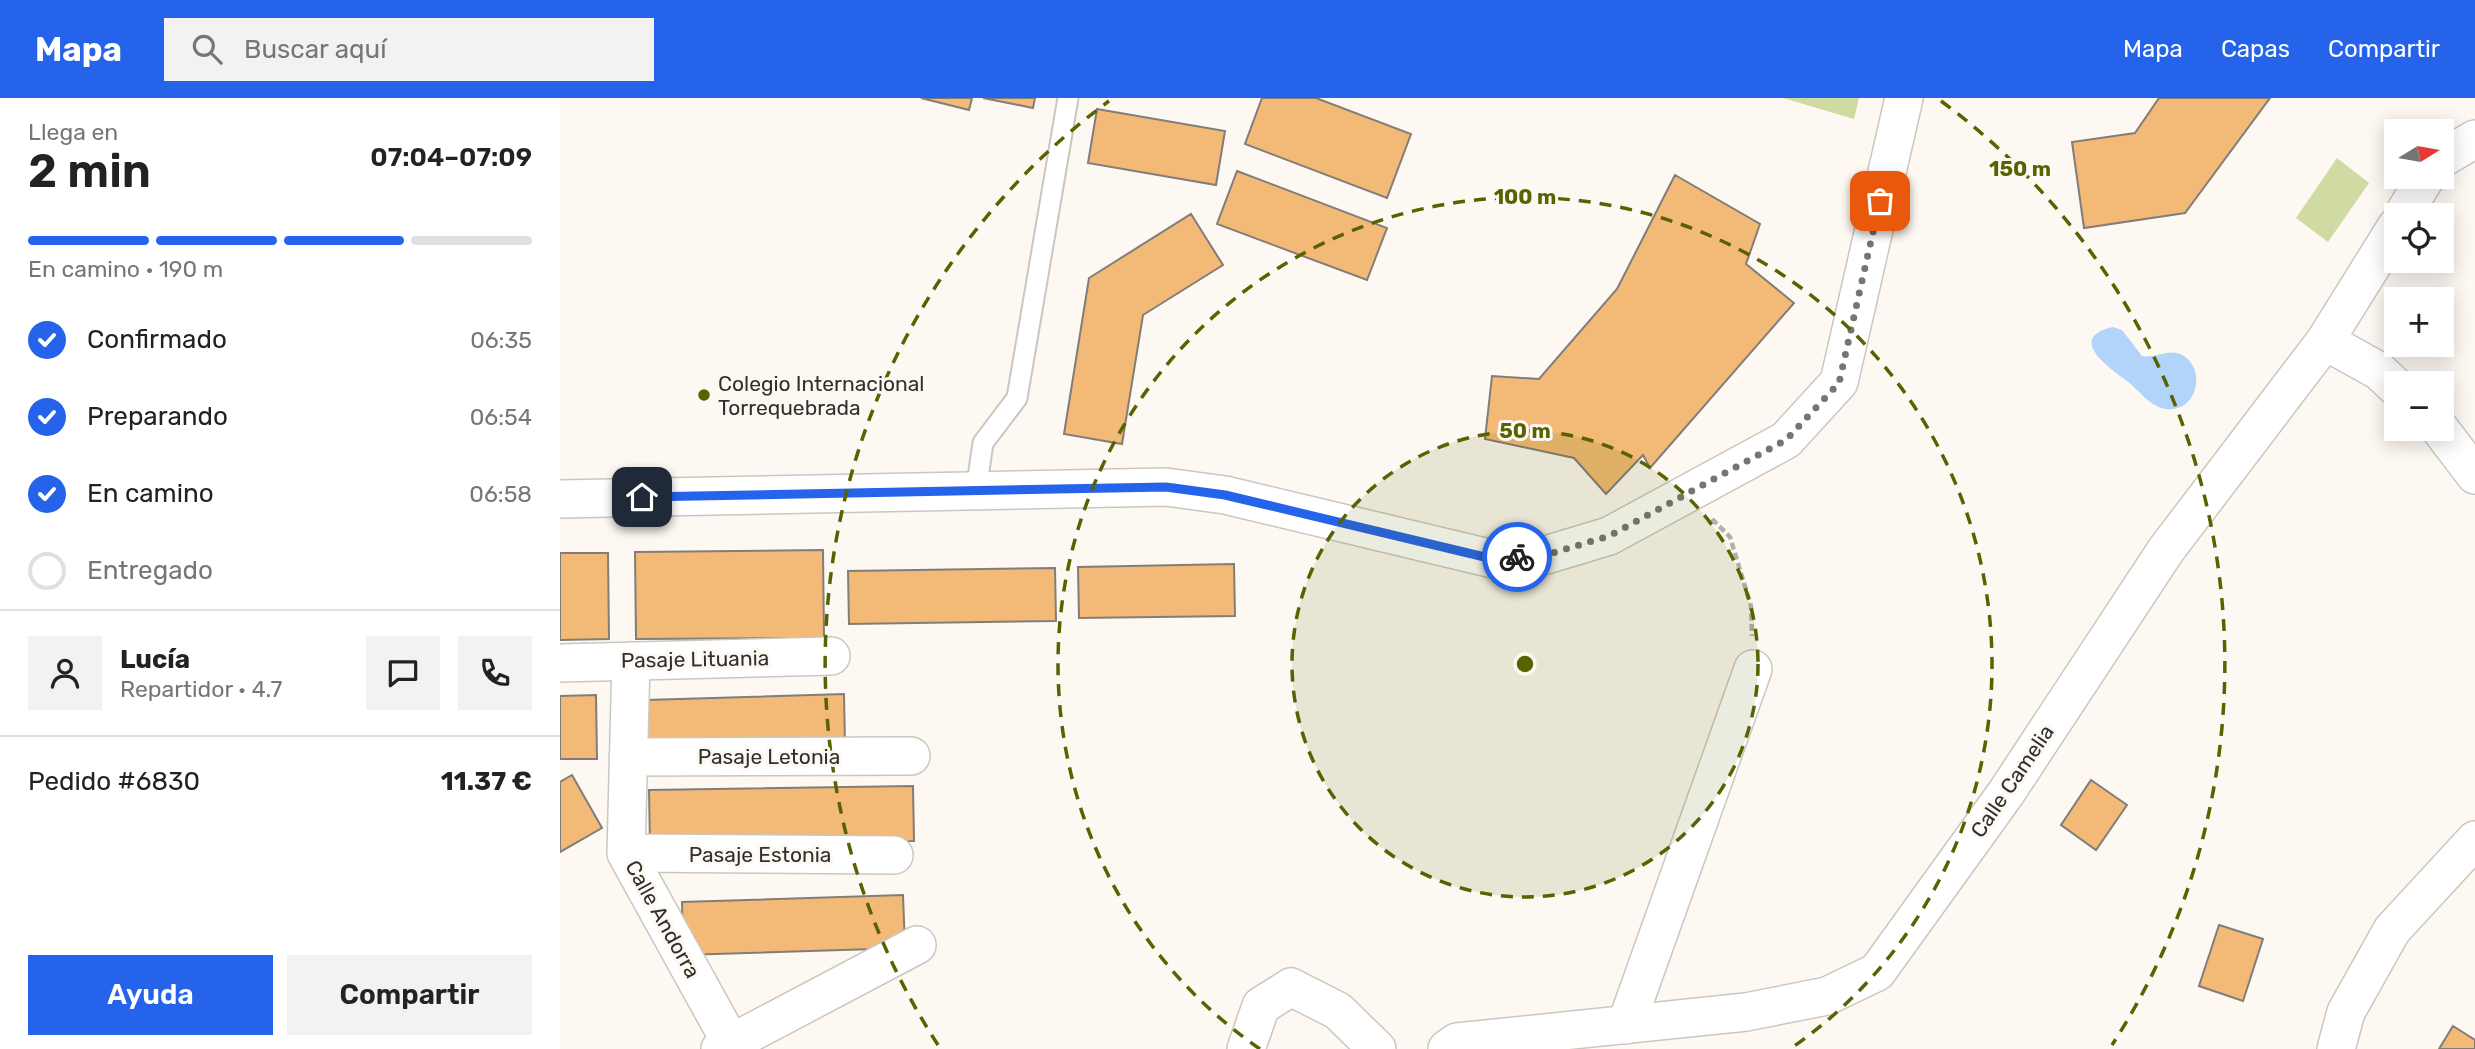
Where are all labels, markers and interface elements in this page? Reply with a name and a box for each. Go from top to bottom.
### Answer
search box [164,18,654,81]
text: Mapa [35,30,122,69]
icon: search [188,30,226,68]
text: Buscar aquí [244,34,387,65]
text: Mapa [2123,35,2183,63]
text: Capas [2221,35,2290,63]
text: Compartir [2328,35,2440,63]
text: Llega en [28,118,118,146]
north arrow [2384,119,2454,189]
map controls [2384,119,2454,441]
text: 07:04–07:09 [370,142,532,173]
text: 2 min [28,144,151,199]
text: 150 m [1989,156,2051,181]
pin [1850,171,1910,231]
icon: bag [1861,182,1899,220]
text: 100 m [1494,184,1556,209]
button: locate [2384,203,2454,273]
text: En camino · 190 m [28,255,223,283]
button: + [2384,287,2454,357]
icon: check [28,321,66,359]
text: Confirmado [87,324,227,355]
text: 06:35 [470,326,532,354]
place label: Colegio Internacional Torrequebrada [718,371,924,420]
button: − [2384,371,2454,441]
marker: Colegio Internacional Torrequebrada [696,387,712,403]
icon: check [28,398,66,436]
text: Preparando [87,401,228,432]
text: 06:54 [470,403,532,431]
text: 50 m [1499,418,1551,443]
pin [612,467,672,527]
icon: check [28,475,66,513]
text: En camino [87,478,214,509]
icon: home [623,478,661,516]
text: 06:58 [469,480,532,508]
courier [1482,522,1552,592]
icon: bike [1498,538,1536,576]
text: Entregado [87,555,213,586]
button: person [28,636,102,710]
button: chat [366,636,440,710]
button: phone [458,636,532,710]
text: Lucía [120,644,190,675]
street label: Pasaje Lituania [621,645,769,673]
centre of rings [1513,652,1537,676]
text: Repartidor · 4.7 [120,675,282,703]
street label: Calle Camelia [1965,720,2059,842]
street label: Pasaje Letonia [698,744,840,769]
text: Pedido #6830 [28,766,200,797]
text: 11.37 € [441,766,532,797]
street label: Pasaje Estonia [689,842,831,867]
street label: Calle Andorra [620,856,706,982]
button: Ayuda [28,955,273,1035]
button: Compartir [287,955,532,1035]

